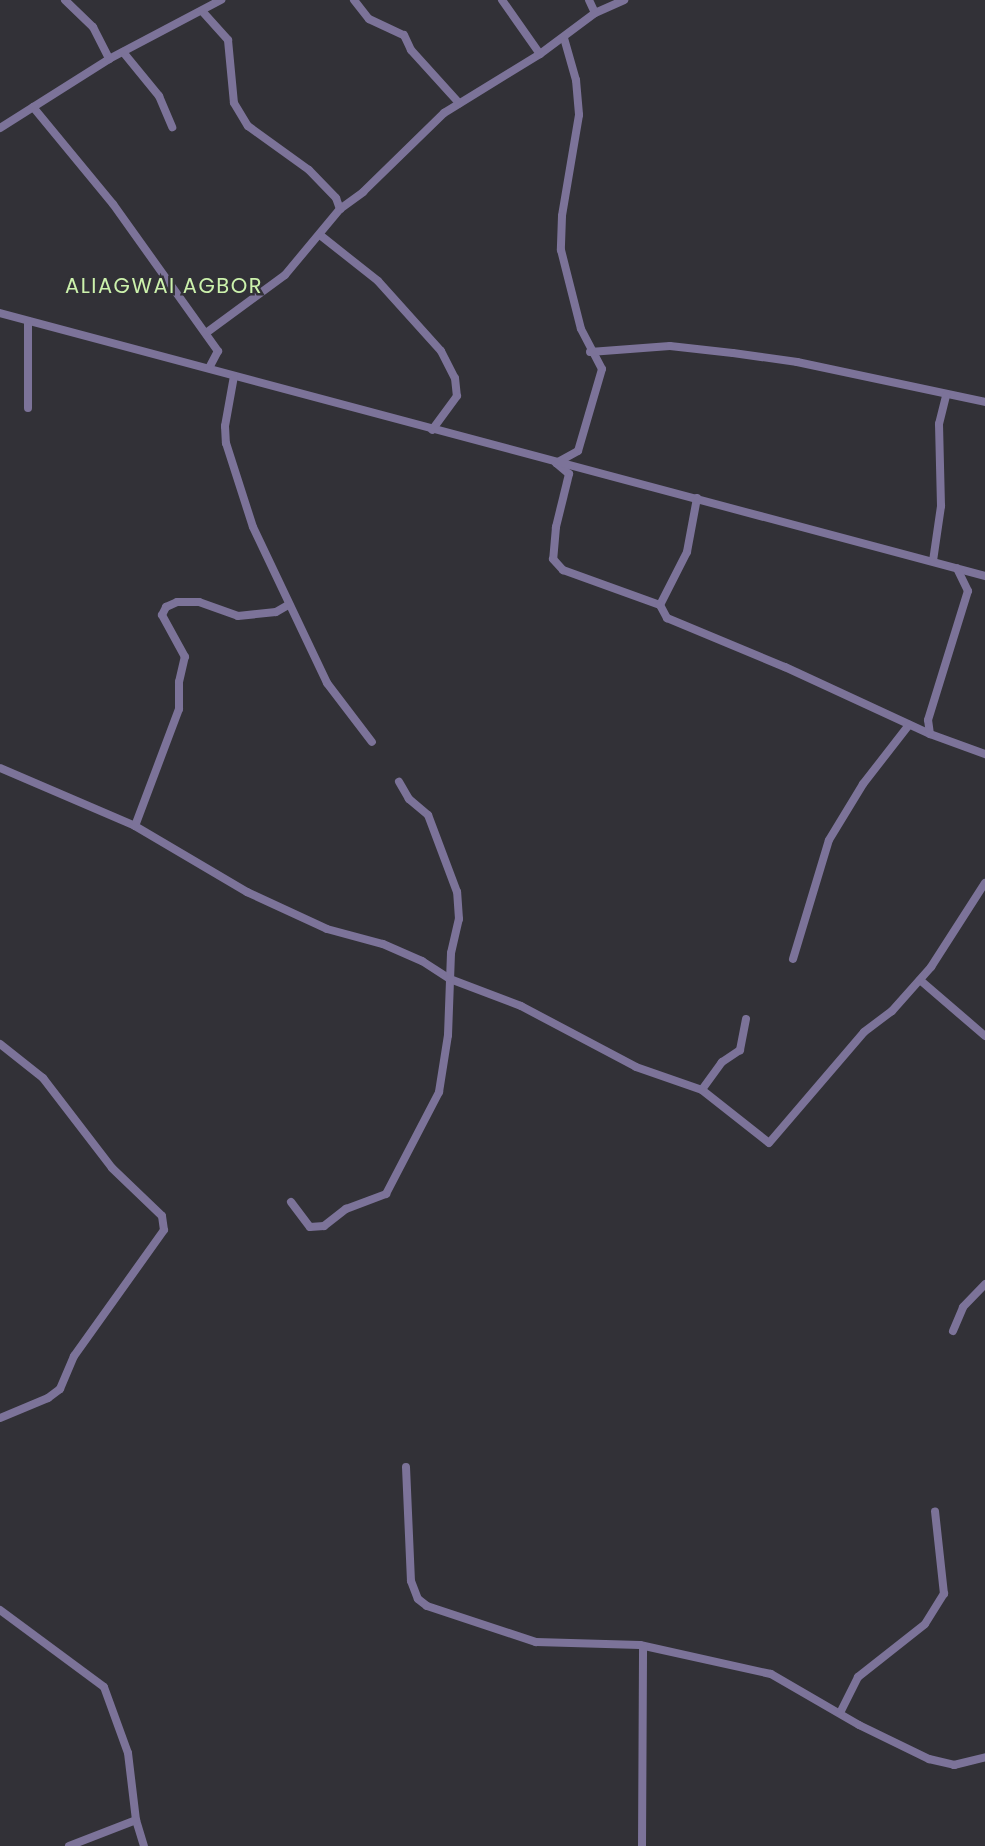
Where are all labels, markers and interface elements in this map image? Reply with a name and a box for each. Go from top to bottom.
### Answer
district label: ALIAGWAI AGBOR [65,273,263,299]

